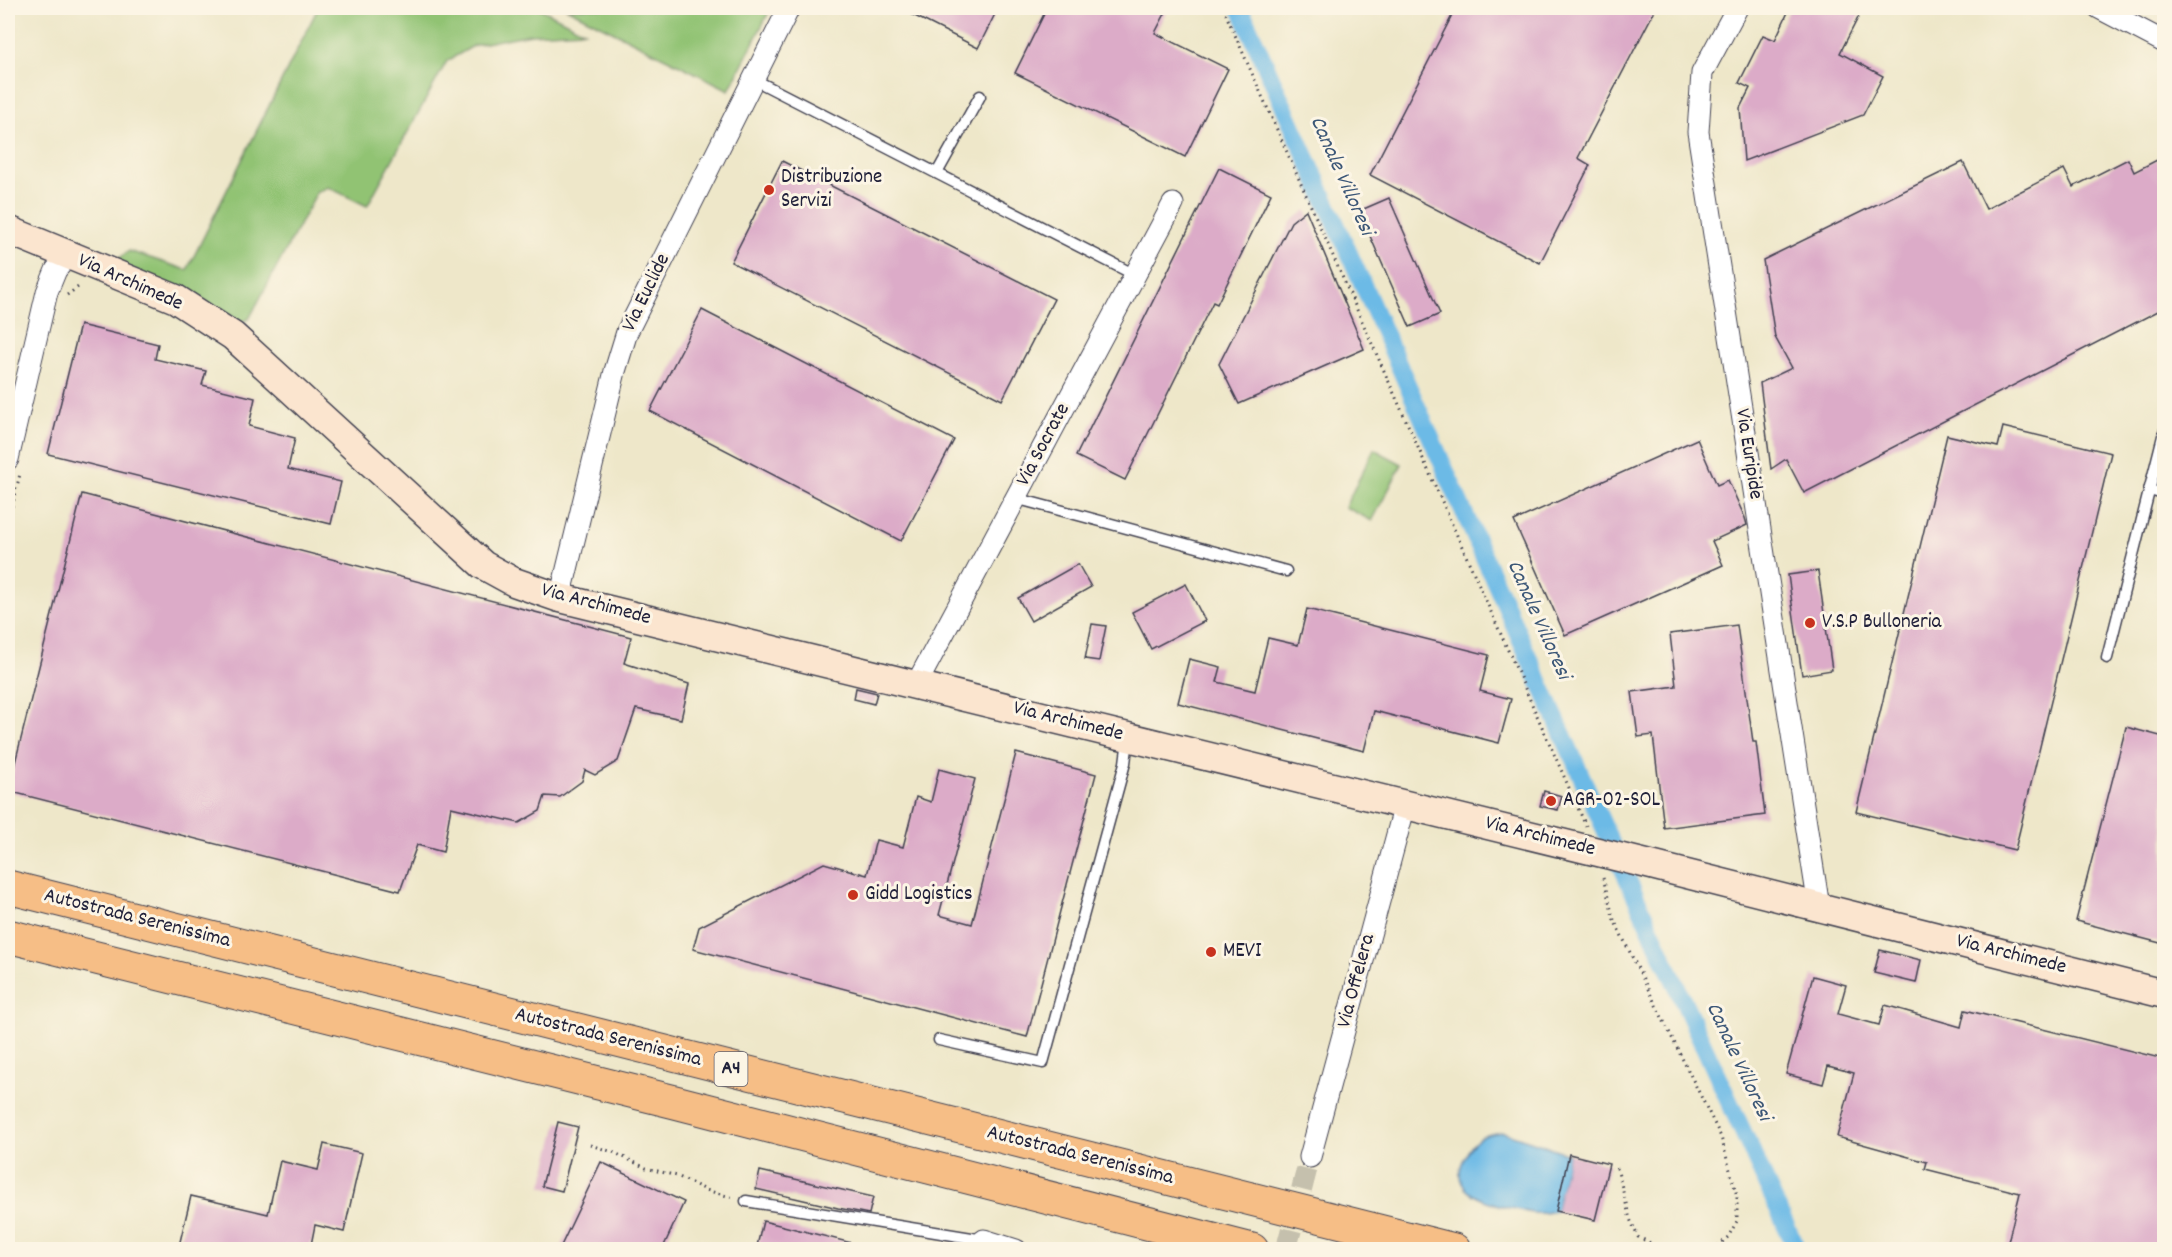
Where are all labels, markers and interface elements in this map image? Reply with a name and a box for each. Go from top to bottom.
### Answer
water label: Canale Villoresi [1301,111,1382,243]
place label: Distribuzione Servizi [781,163,882,217]
marker: Distribuzione Servizi [762,183,776,197]
street label: Via Archimede [72,246,188,320]
street label: Via Euclide [615,249,679,337]
street label: Via Socrate [1010,398,1078,492]
street label: Via Euripide [1726,406,1770,502]
water label: Canale Villoresi [1498,555,1579,687]
street label: Via Archimede [538,576,654,634]
place label: V.S.P Bulloneria [1822,608,1943,638]
marker: V.S.P Bulloneria [1803,616,1817,630]
street label: Via Archimede [1010,694,1126,750]
place label: AGR-02-SOL [1563,786,1661,816]
marker: AGR-02-SOL [1544,794,1558,808]
street label: Via Archimede [1482,809,1598,865]
place label: Gidd Logistics [865,880,973,910]
street label: Autostrada Serenissima [41,881,235,957]
marker: Gidd Logistics [846,888,860,902]
street label: Via Archimede [1953,927,2069,983]
street label: Via Offelera [1330,930,1384,1031]
place label: MEVI [1223,937,1262,967]
marker: MEVI [1204,945,1218,959]
water label: Canale Villoresi [1697,998,1780,1129]
street label: Autostrada Serenissima [512,1000,706,1076]
road number: A4 [714,1052,748,1086]
street label: Autostrada Serenissima [984,1118,1178,1194]

